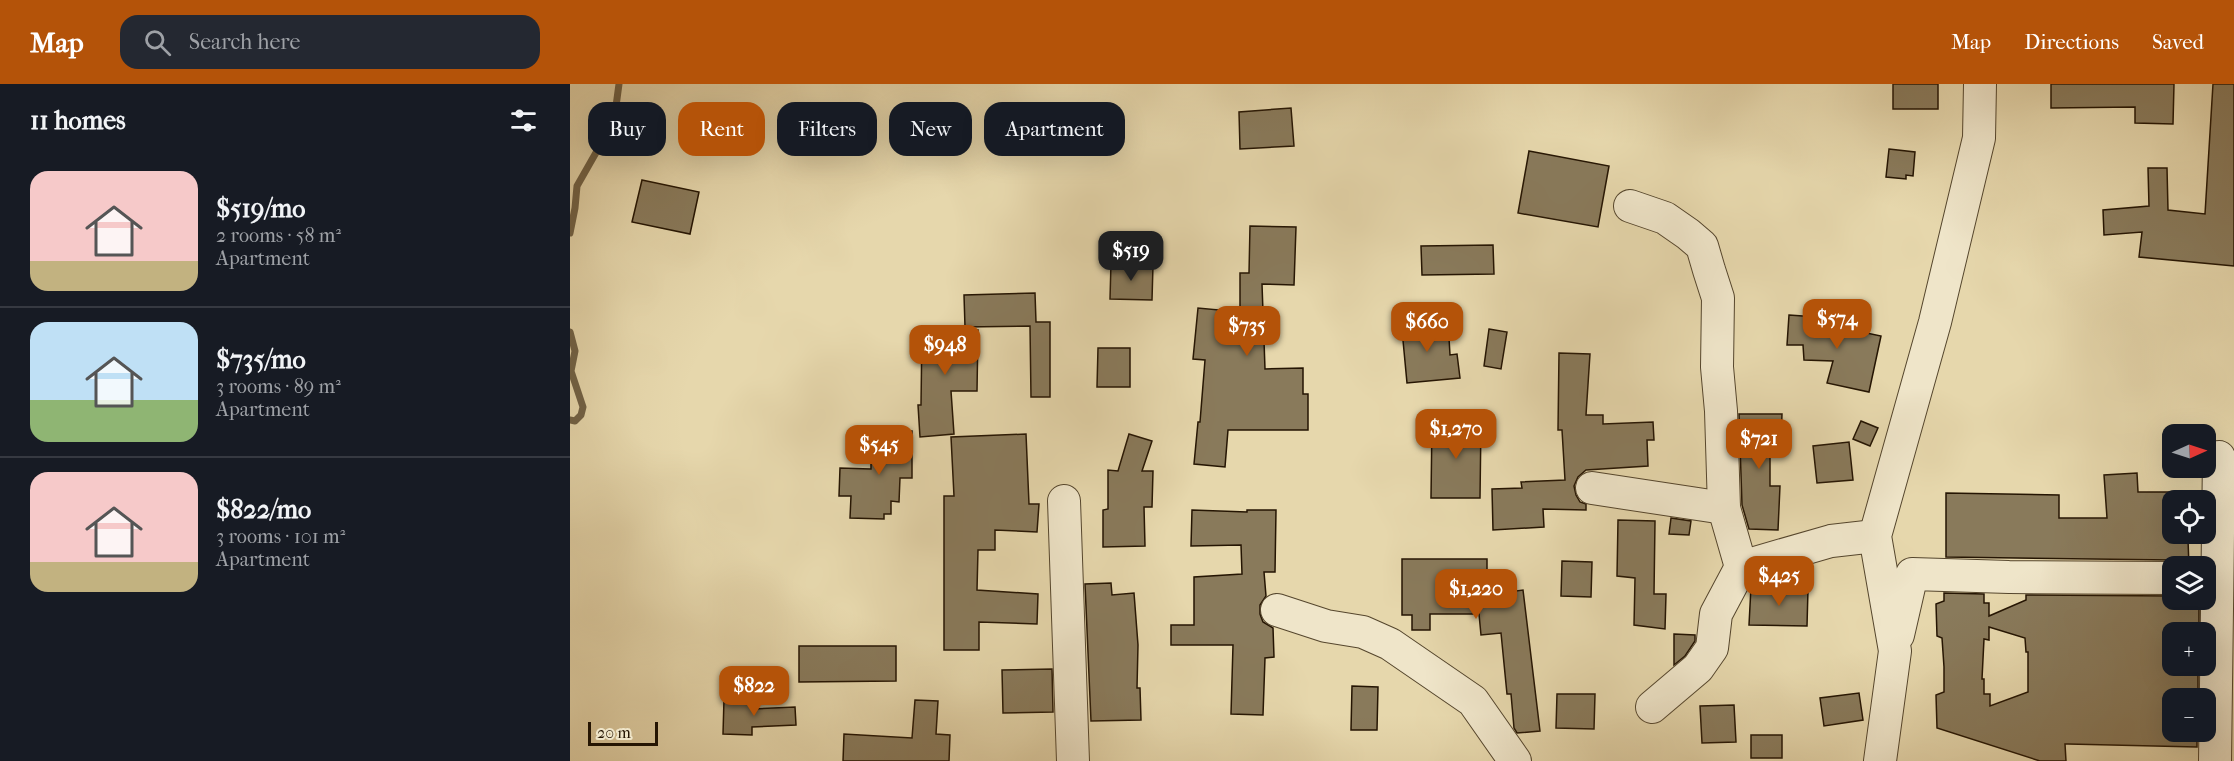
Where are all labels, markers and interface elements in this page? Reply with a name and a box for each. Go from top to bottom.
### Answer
search box [120,15,540,69]
text: Map [30,26,84,59]
icon: search [141,26,174,59]
text: Search here [189,29,300,55]
text: Map [1951,30,1991,54]
text: Directions [2024,30,2119,54]
text: Saved [2152,30,2204,54]
chip: Buy [588,102,666,156]
chip: Rent [678,102,765,156]
chip: Filters [777,102,877,156]
chip: New [889,102,972,156]
chip: Apartment [984,102,1125,156]
icon: filters [507,104,540,137]
text: 11 homes [30,105,126,136]
text: $519/mo [216,193,306,224]
icon: home [78,195,150,267]
text: 2 rooms · 58 m² [216,224,341,247]
pin: $519 [1095,231,1167,282]
text: $519 [1112,239,1150,262]
text: Apartment [216,247,310,270]
pin: $574 [1801,299,1873,350]
pin: $660 [1391,302,1463,353]
pin: $735 [1211,306,1283,357]
text: $574 [1817,307,1857,330]
text: $660 [1405,310,1449,333]
text: $735 [1228,314,1266,337]
pin: $948 [909,325,981,376]
text: $948 [923,333,967,356]
text: $735/mo [216,344,306,375]
icon: home [78,346,150,418]
text: 3 rooms · 89 m² [216,375,341,398]
text: Apartment [216,398,310,421]
pin: $1,270 [1407,409,1505,460]
text: $1,270 [1429,417,1483,440]
pin: $721 [1723,419,1795,470]
north arrow [2162,424,2216,478]
map controls [2162,424,2216,742]
pin: $545 [843,425,915,476]
text: $721 [1740,427,1778,450]
text: $545 [859,433,899,456]
button: locate [2162,490,2216,544]
text: $822/mo [216,494,311,525]
icon: home [78,496,150,568]
text: 3 rooms · 101 m² [216,525,345,548]
text: Apartment [216,548,310,571]
pin: $425 [1743,556,1815,607]
button: layers [2162,556,2216,610]
text: $425 [1758,564,1800,587]
pin: $1,220 [1427,569,1525,620]
text: $1,220 [1449,577,1503,600]
button: + [2162,622,2216,676]
pin: $822 [718,666,790,717]
text: $822 [733,674,775,697]
button: − [2162,688,2216,742]
scale bar [588,719,658,746]
text: 20 m [597,723,631,742]

